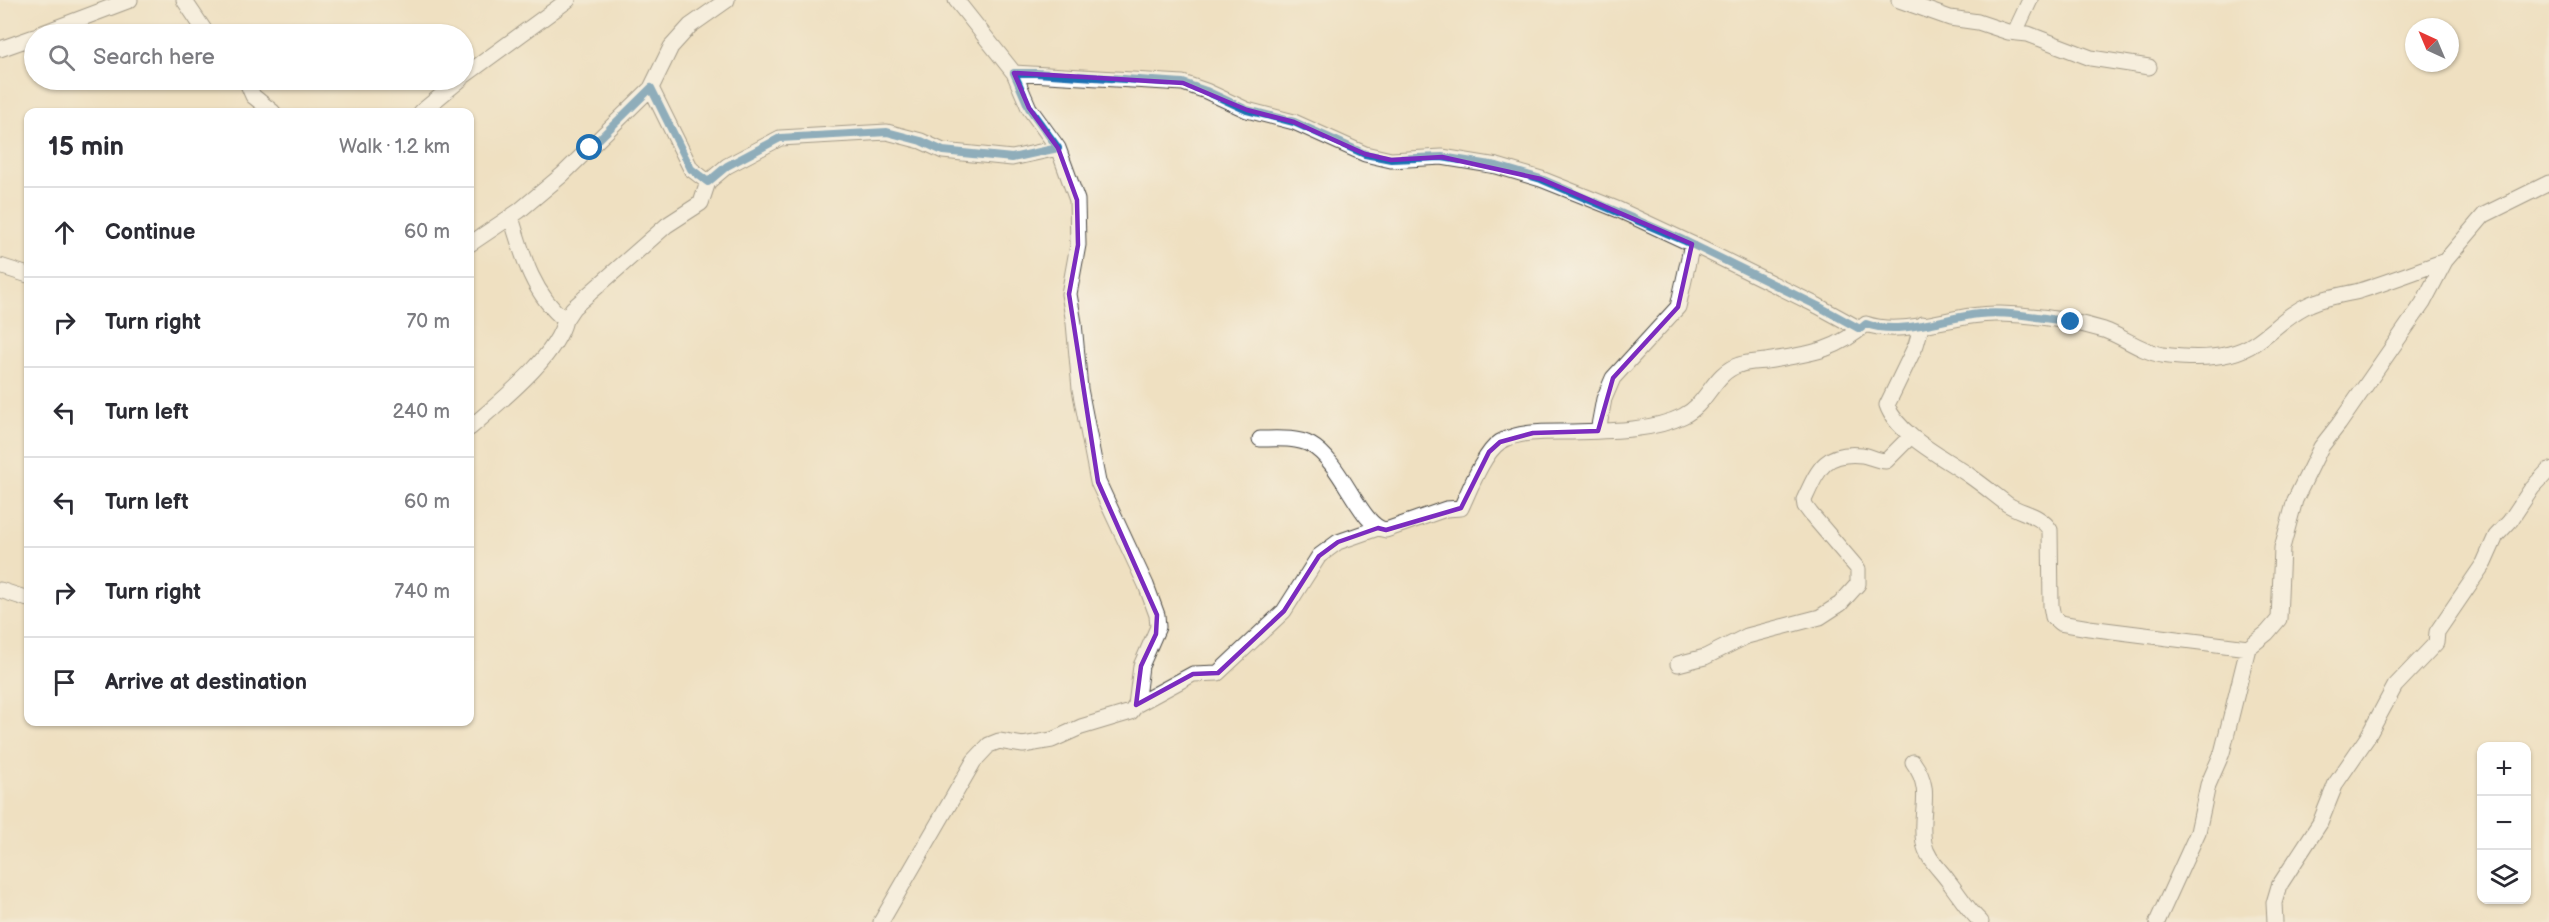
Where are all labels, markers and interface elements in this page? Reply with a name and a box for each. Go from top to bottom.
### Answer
north arrow [2405,18,2459,72]
search box [24,24,474,90]
icon: search [45,41,78,74]
text: Search here [93,44,215,71]
text: 15 min [48,132,124,163]
route start [576,134,602,160]
text: Walk · 1.2 km [339,135,450,159]
icon: ahead [48,216,81,249]
text: Continue [105,219,195,246]
text: 60 m [404,220,450,244]
icon: right [48,306,81,339]
route end [2057,308,2083,334]
text: Turn right [105,309,201,336]
text: 70 m [406,310,450,334]
icon: left [48,396,81,429]
text: Turn left [105,399,189,426]
text: 240 m [393,400,450,424]
icon: left [48,486,81,519]
text: Turn left [105,489,189,516]
text: 60 m [404,490,450,514]
icon: right [48,576,81,609]
text: Turn right [105,579,201,606]
text: 740 m [394,580,450,604]
icon: arrive [48,666,81,699]
text: Arrive at destination [105,669,307,696]
map controls [2477,742,2531,904]
button: + [2477,742,2531,796]
button: − [2477,796,2531,850]
button: layers [2477,850,2531,904]

